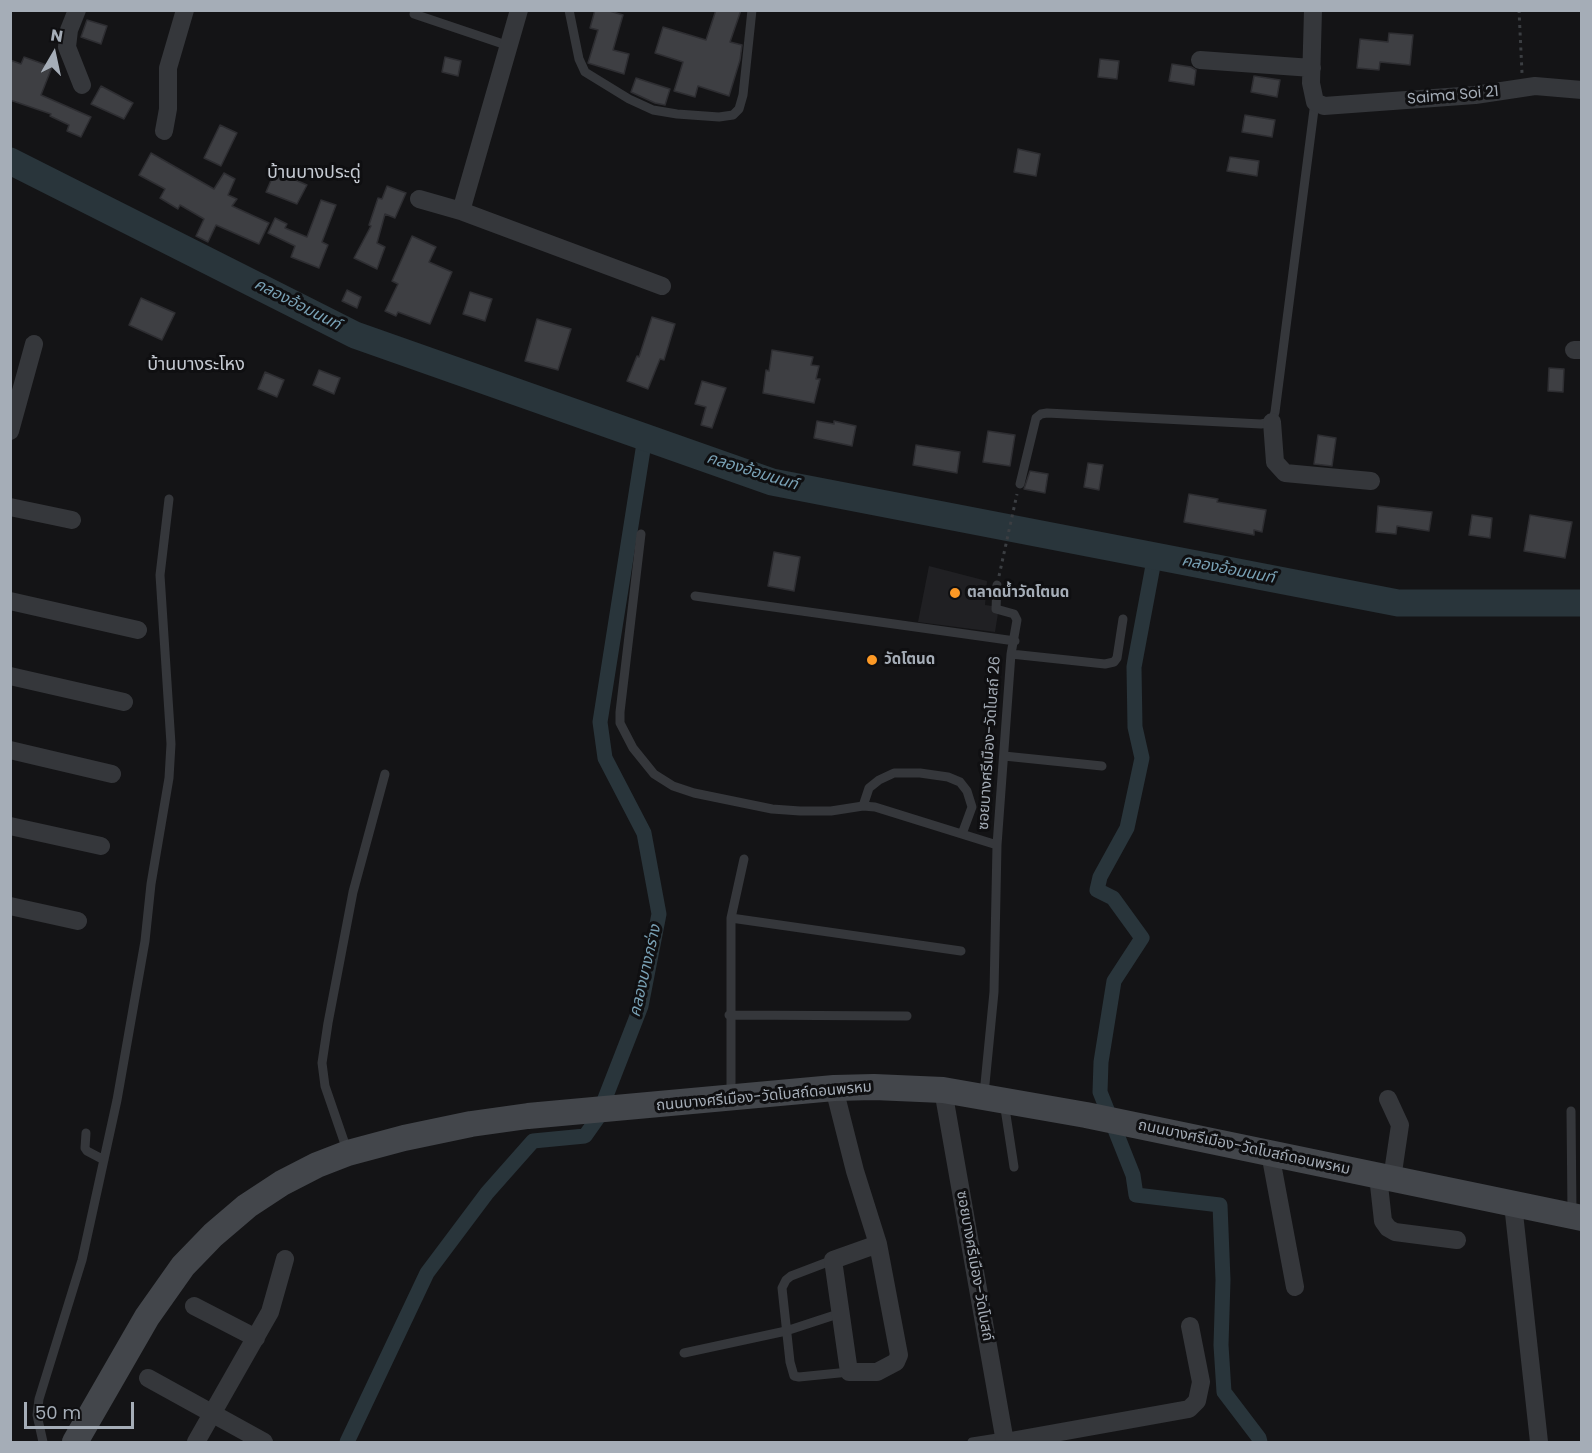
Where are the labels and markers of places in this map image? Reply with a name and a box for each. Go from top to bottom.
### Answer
place label: ตลาดน้ำวัดโตนด [967,584,1069,602]
marker: ตลาดน้ำวัดโตนด [948,586,962,600]
place label: วัดโตนด [884,651,935,669]
marker: วัดโตนด [865,653,879,667]

